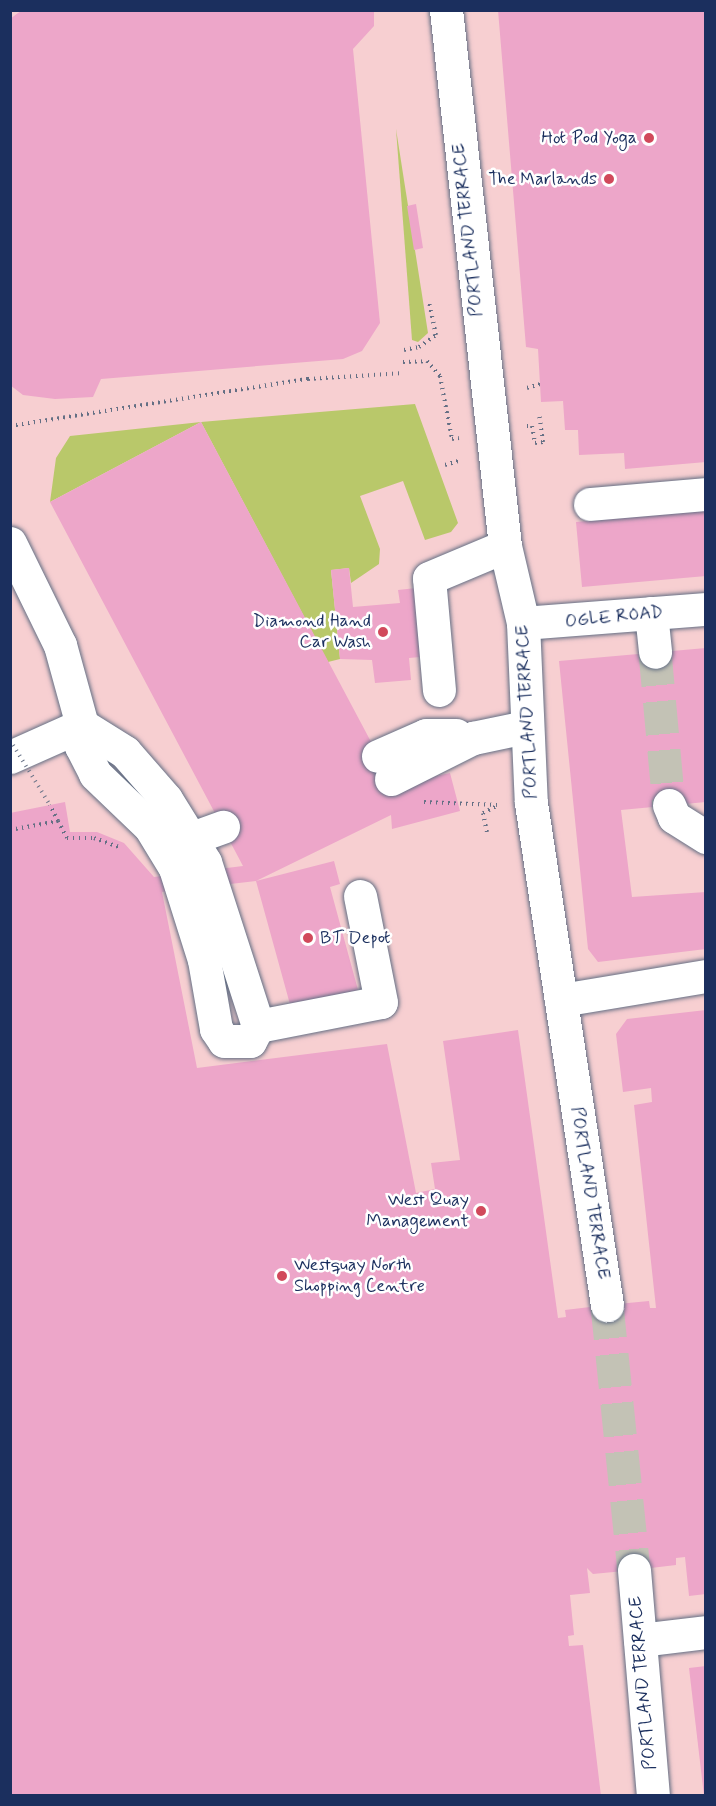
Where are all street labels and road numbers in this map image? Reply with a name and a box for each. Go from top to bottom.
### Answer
street label: PORTLAND TERRACE [448,142,488,318]
street label: OGLE ROAD [565,601,663,633]
street label: PORTLAND TERRACE [512,624,542,800]
street label: PORTLAND TERRACE [566,1105,614,1281]
street label: PORTLAND TERRACE [625,1595,661,1771]

